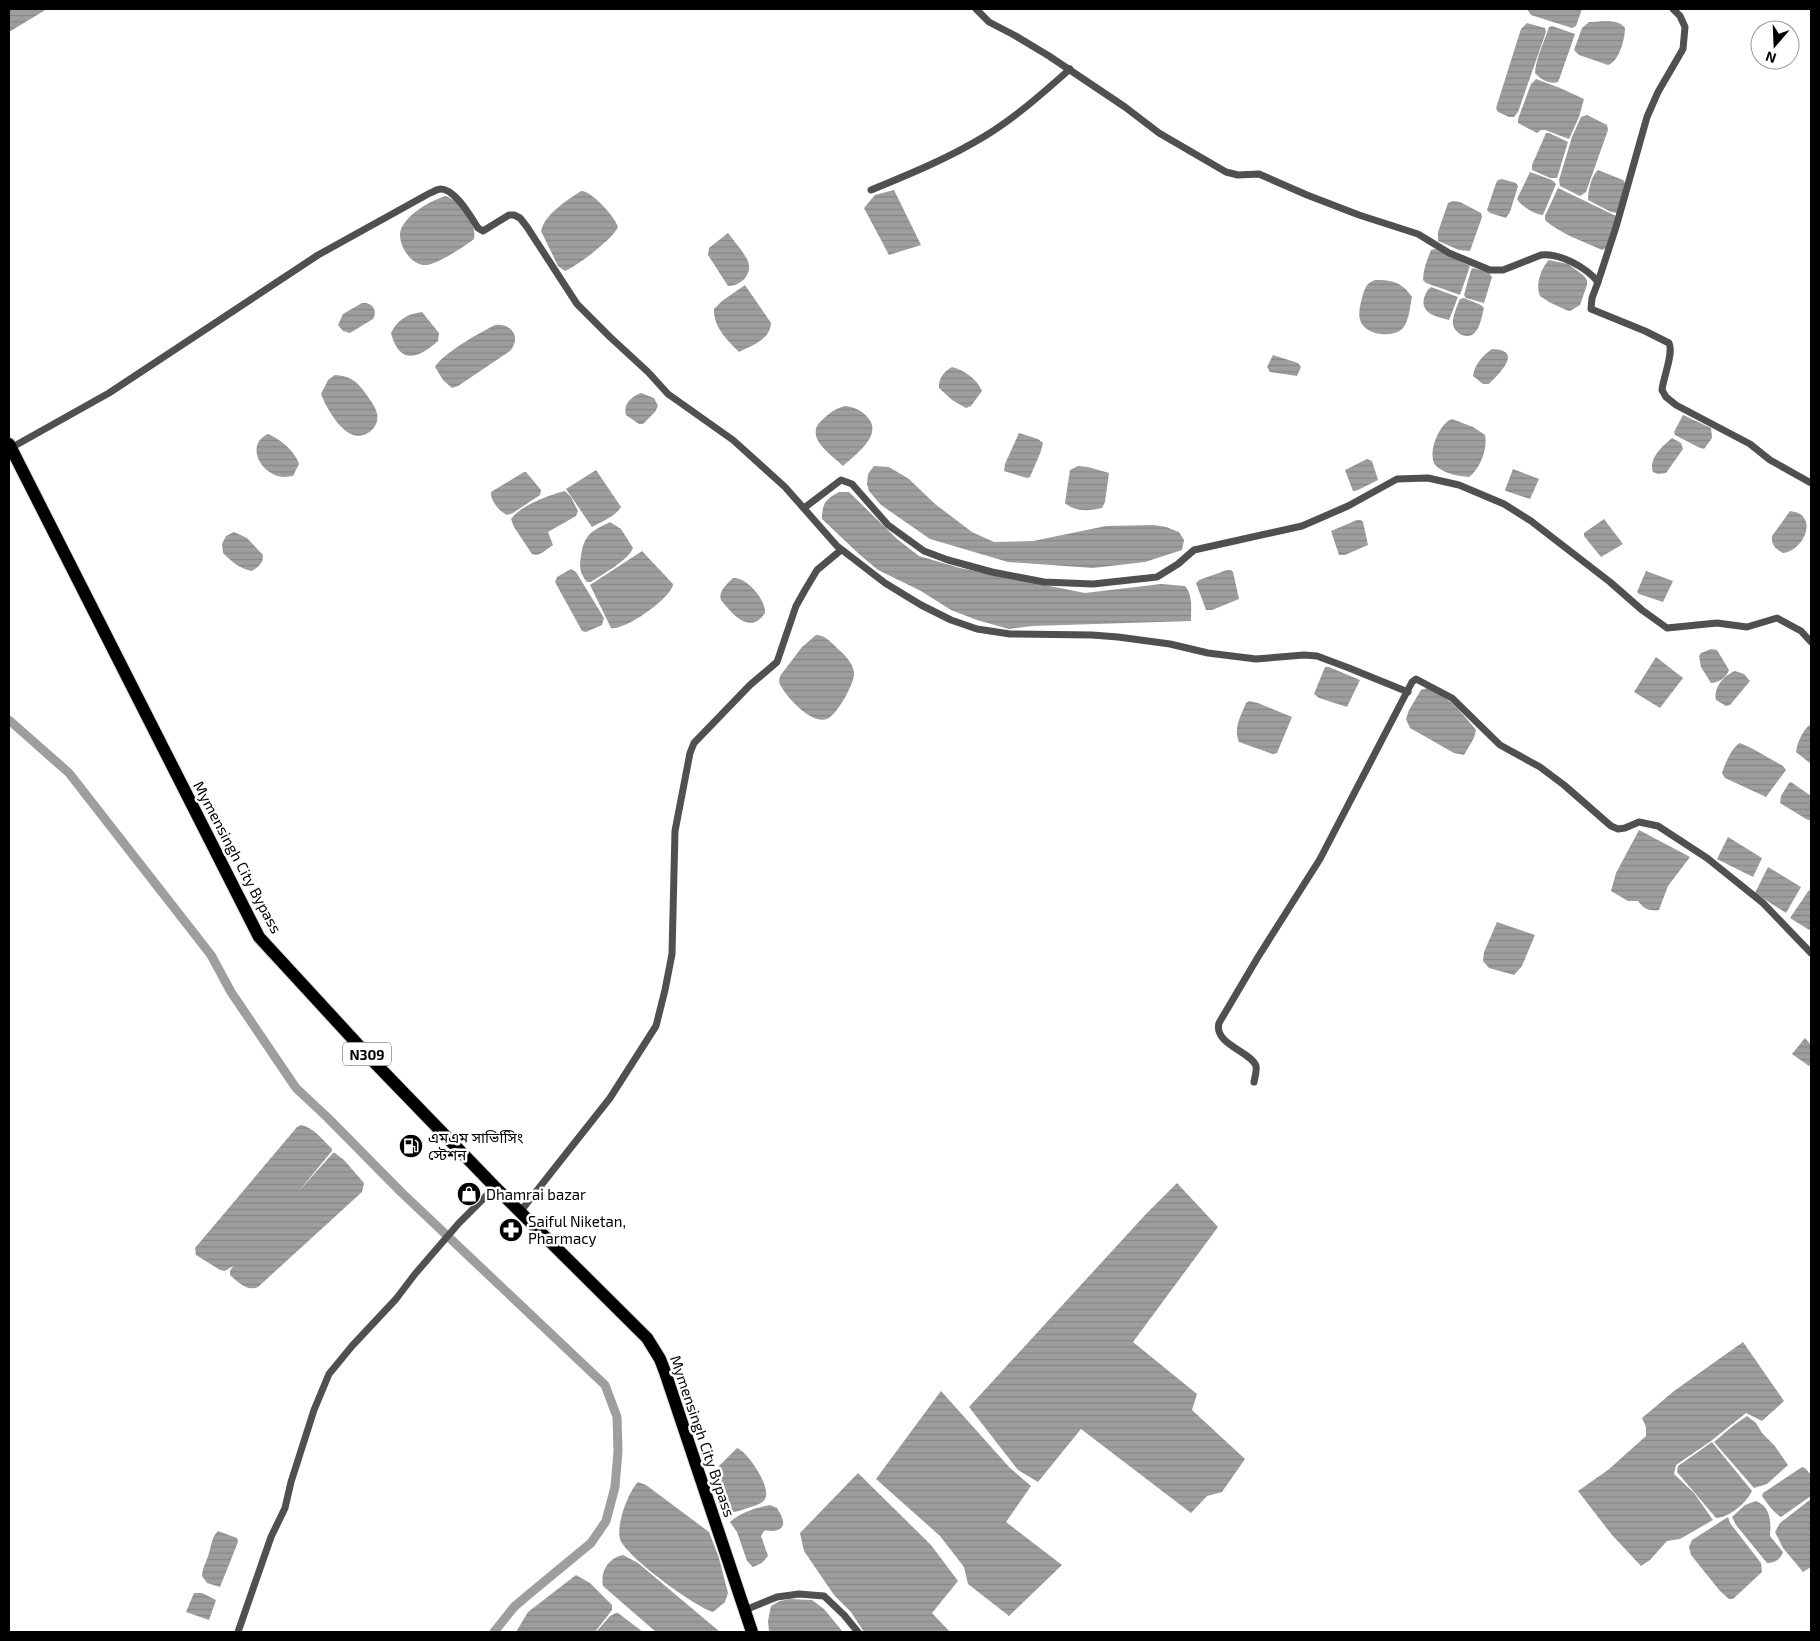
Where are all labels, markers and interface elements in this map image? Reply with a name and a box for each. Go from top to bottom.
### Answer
north arrow [1750,20,1800,70]
text: N [1763,48,1778,67]
street label: Mymensingh City Bypass [190,778,286,936]
road number: N309 [343,1042,391,1066]
place label: এমএম সাভ‌িসি‌িং স্ট‌েশন [428,1128,524,1163]
fuel station icon: এমএম সাভ‌িসি‌িং স্ট‌েশন [398,1133,424,1159]
shop icon: Dhamrai bazar [456,1181,482,1207]
place label: Dhamrai bazar [486,1185,586,1203]
place label: Saiful Niketan, Pharmacy [528,1212,626,1247]
pharmacy icon: Saiful Niketan, Pharmacy [498,1217,524,1243]
street label: Mymensingh City Bypass [667,1353,739,1519]

